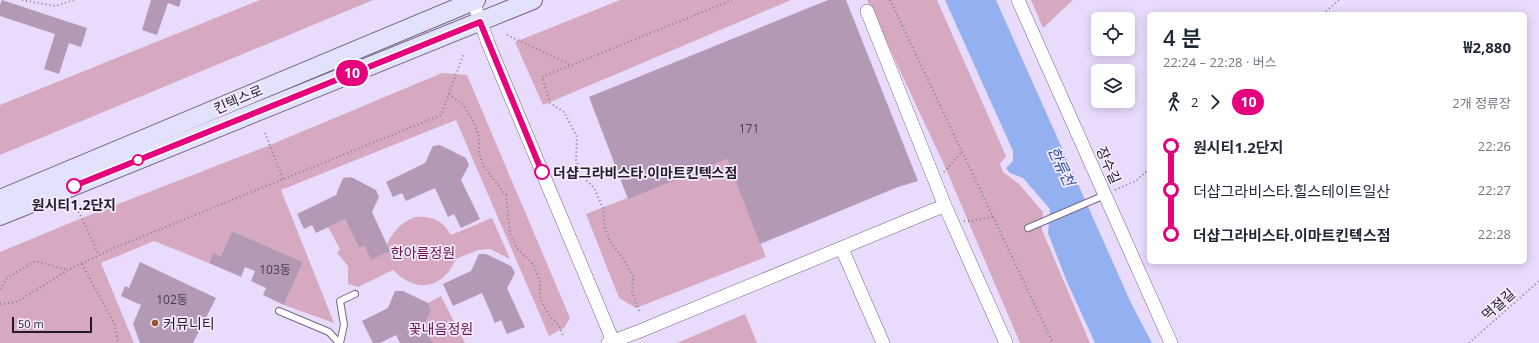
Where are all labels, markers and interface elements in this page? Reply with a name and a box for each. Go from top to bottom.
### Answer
map controls [1091,12,1135,108]
button: locate [1091,12,1135,56]
text: 4 분 [1163,22,1202,52]
text: ₩2,880 [1464,37,1511,57]
text: 22:24 – 22:28 · 버스 [1163,53,1277,71]
line badge: 10 [334,60,370,86]
text: 10 [344,63,360,82]
button: layers [1091,64,1135,108]
street label: 킨텍스로 [211,80,266,118]
icon: walk [1163,91,1185,113]
icon: forward [1204,91,1226,113]
text: 10 [1240,92,1256,111]
text: 2 [1191,93,1198,111]
text: 2개 정류장 [1452,94,1511,112]
house number: 171 [739,120,759,137]
text: 원시티1.2단지 [1193,137,1283,157]
text: 22:26 [1478,137,1511,155]
water label: 한류천 [1044,143,1081,191]
street label: 장수길 [1092,143,1126,187]
unlabelled marker [132,154,144,166]
place label: 더샵그라비스타.이마트킨텍스점 [553,163,737,182]
marker: 더샵그라비스타.이마트킨텍스점 [534,164,550,180]
marker: 원시티1.2단지 [66,178,82,194]
text: 더샵그라비스타.힐스테이트일산 [1193,181,1390,201]
text: 22:27 [1478,181,1511,199]
place label: 원시티1.2단지 [32,195,116,214]
text: 더샵그라비스타.이마트킨텍스점 [1193,225,1390,245]
text: 22:28 [1478,225,1511,243]
park label: 한아름정원 [391,243,455,262]
house number: 103동 [259,261,291,278]
street label: 멱절길 [1477,284,1519,324]
house number: 102동 [156,291,188,308]
place label: 커뮤니티 [163,314,215,333]
scale bar [12,315,92,334]
text: 50 m [18,316,44,331]
marker: 커뮤니티 [150,318,160,328]
park label: 꽃내음정원 [409,319,473,338]

